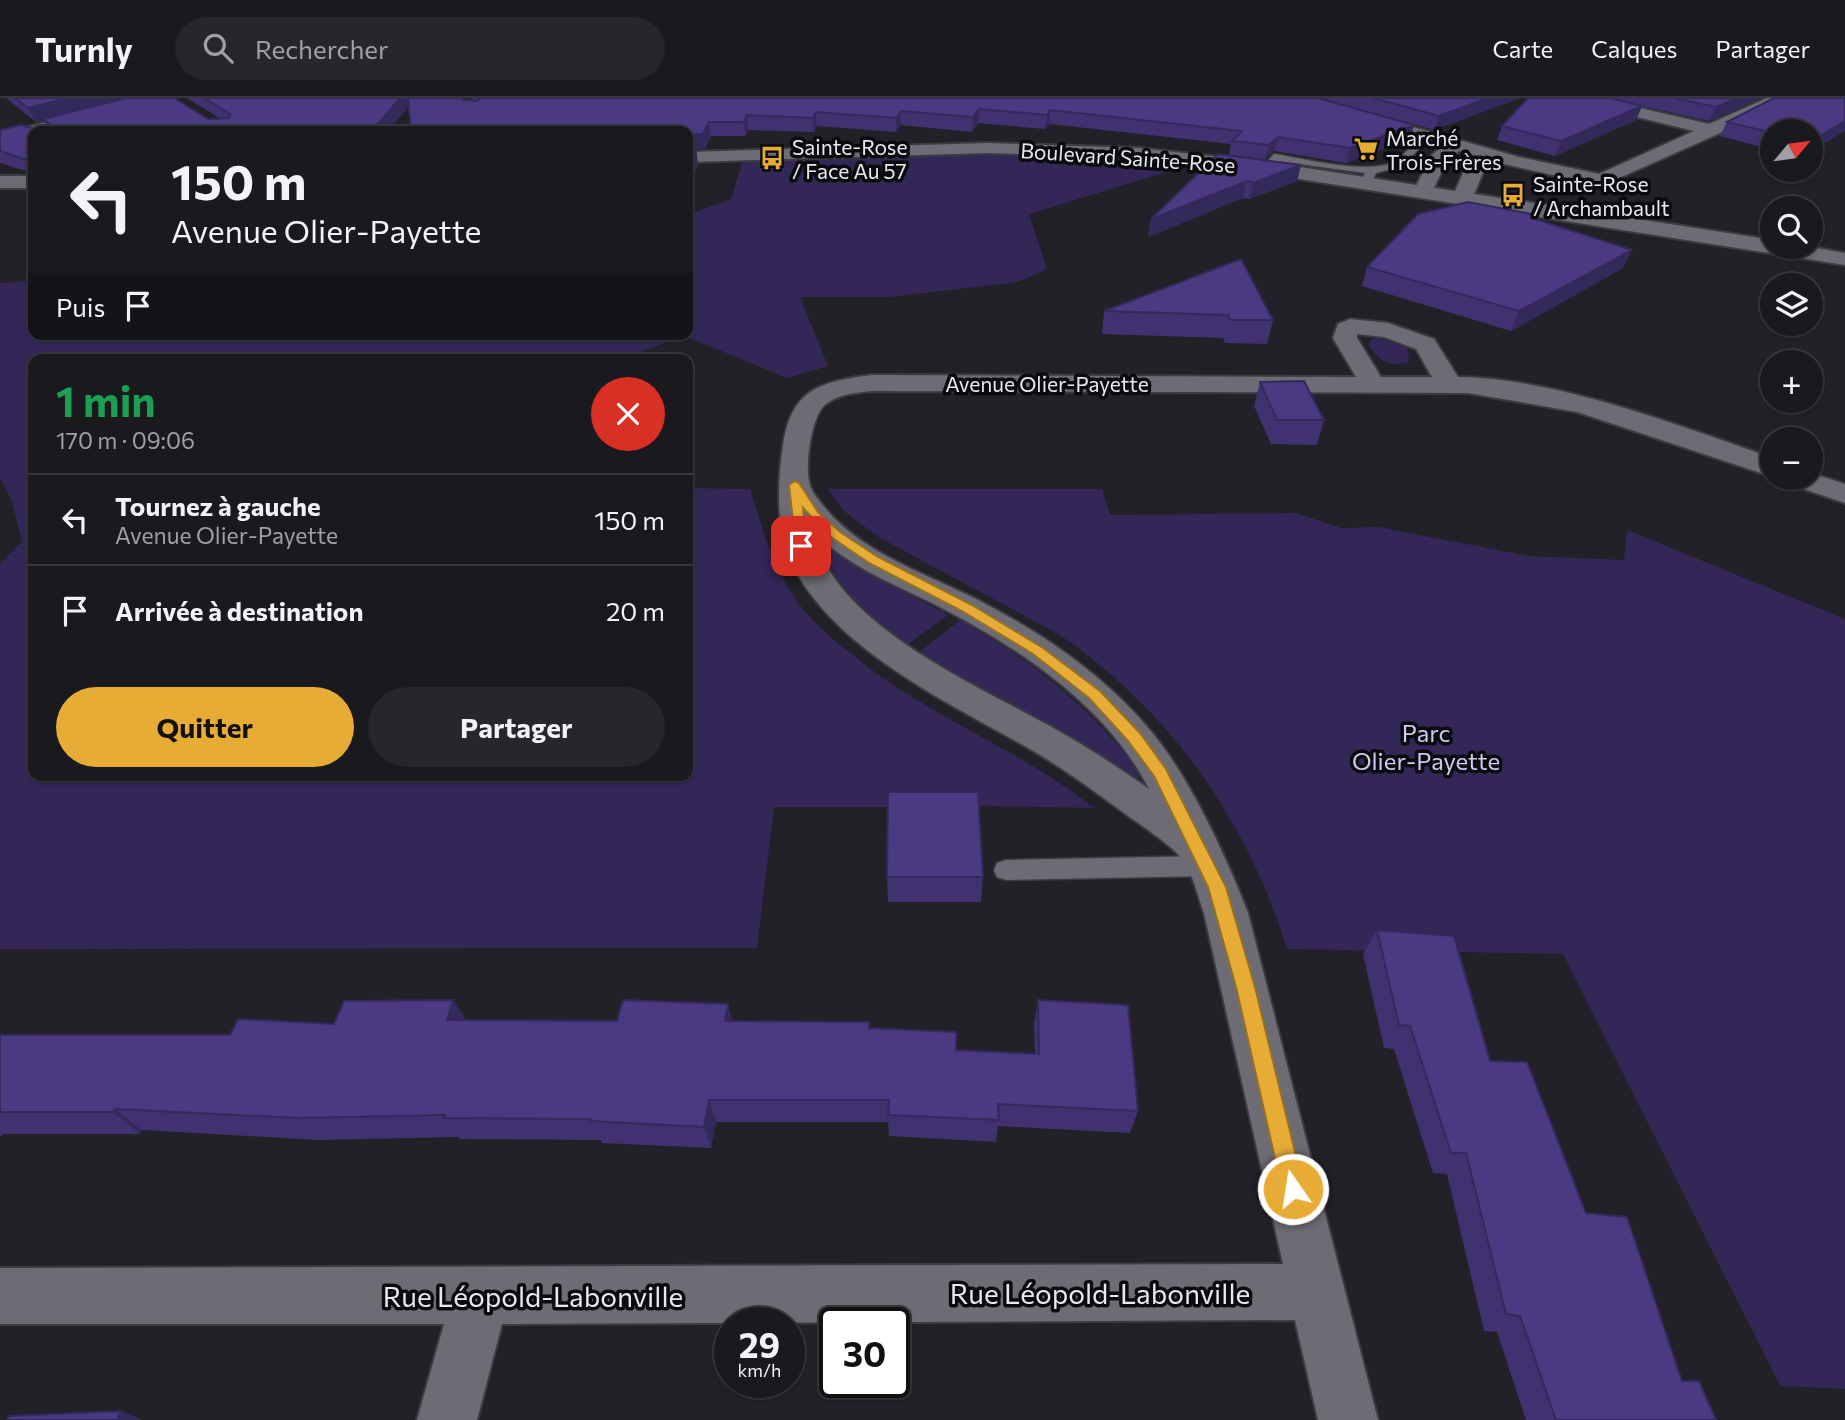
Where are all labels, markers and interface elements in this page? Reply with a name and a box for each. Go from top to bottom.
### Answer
search box [175,17,665,80]
text: Turnly [35,28,133,69]
icon: search [199,29,237,67]
text: Rechercher [255,33,388,64]
text: Carte [1492,34,1553,63]
text: Calques [1591,34,1677,63]
text: Partager [1715,34,1810,63]
north arrow [1760,119,1824,182]
map controls [1760,119,1823,490]
place label: Marché Trois-Frères [1386,125,1502,174]
place label: Sainte-Rose / Face Au 57 [792,134,908,183]
supermarket icon: Marché Trois-Frères [1352,135,1380,163]
street label: Boulevard Sainte-Rose [1020,137,1236,177]
bus stop icon: Sainte-Rose / Face Au 57 [758,144,786,172]
text: 150 m [171,150,306,210]
icon: left [56,154,147,245]
place label: Sainte-Rose / Archambault [1533,171,1670,220]
bus stop icon: Sainte-Rose / Archambault [1499,181,1527,209]
button: search [1760,196,1823,259]
text: Avenue Olier-Payette [171,210,481,250]
button: layers [1760,273,1823,336]
icon: arrive [119,287,157,325]
text: Puis [56,291,105,322]
button: + [1760,350,1823,413]
street label: Avenue Olier-Payette [945,371,1149,396]
text: 1 min [56,374,156,426]
button: close [591,377,665,451]
text: 170 m · 09:06 [56,426,195,454]
button: − [1760,427,1823,490]
text: Tournez à gauche [115,490,321,521]
icon: left [56,501,94,539]
text: 150 m [594,504,665,535]
pin [771,516,831,576]
text: Avenue Olier-Payette [115,521,338,549]
icon: arrive [782,527,820,565]
icon: arrive [56,592,94,630]
text: Arrivée à destination [115,595,363,626]
text: 20 m [606,595,665,626]
button: Quitter [56,687,354,767]
button: Partager [368,687,665,767]
park label: Parc Olier-Payette [1352,718,1500,775]
position arrow [1256,1152,1330,1226]
street label: Rue Léopold-Labonville [950,1276,1250,1310]
street label: Rue Léopold-Labonville [383,1279,683,1313]
speed limit sign: 30 [819,1307,910,1398]
text: 29 [739,1322,780,1365]
text: km/h [738,1359,781,1381]

